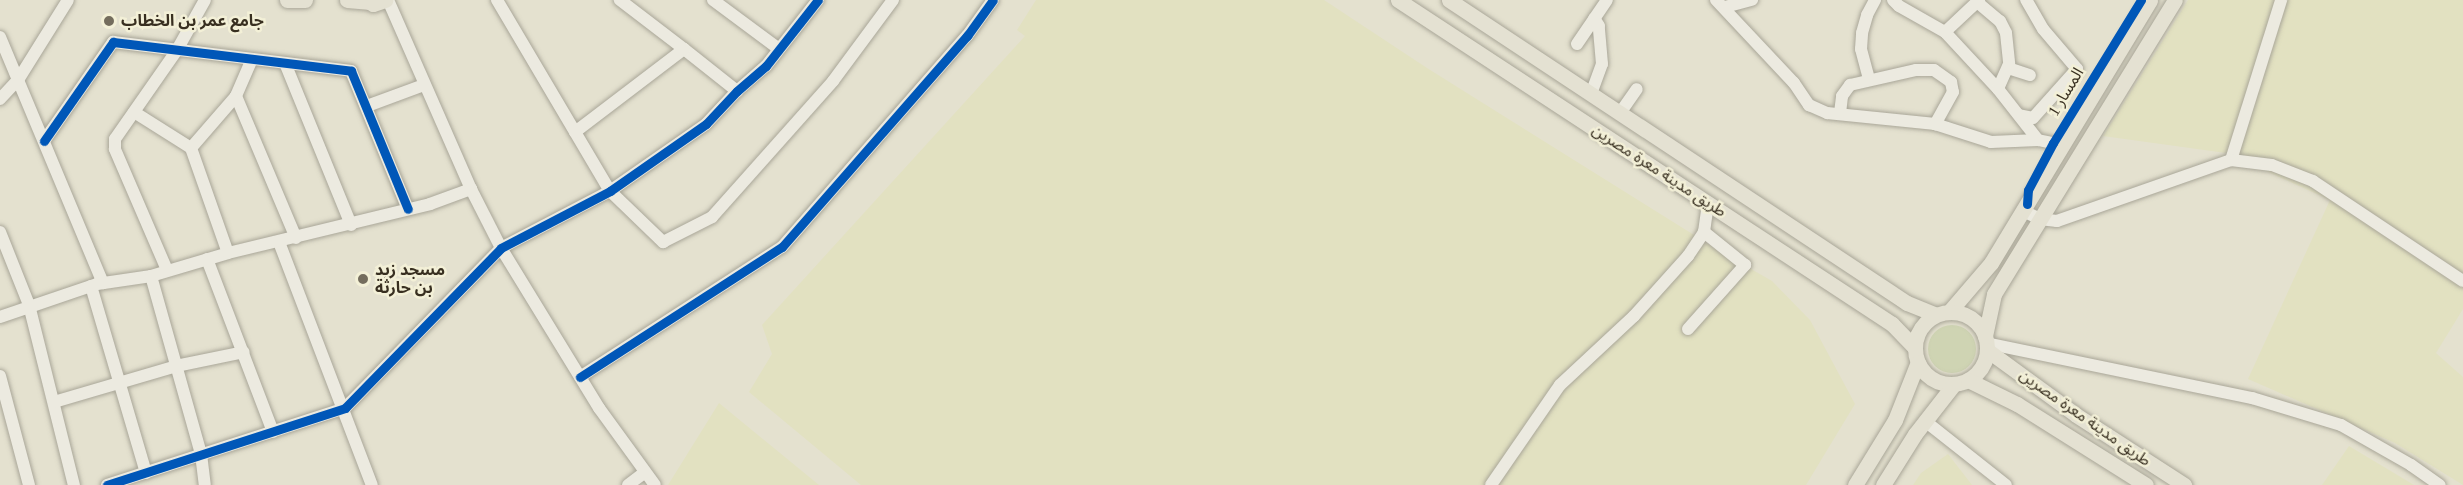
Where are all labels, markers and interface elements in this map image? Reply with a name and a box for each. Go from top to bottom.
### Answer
place label: جامع عمر بن الخطاب [121,11,264,31]
marker: جامع عمر بن الخطاب [102,14,116,28]
street label: المسار 1 [2044,64,2088,120]
street label: طريق مدينة معرة مصرين [1588,120,1730,222]
place label: مسجد زيد بن حارثة [375,260,445,298]
marker: مسجد زيد بن حارثة [356,272,370,286]
street label: طريق مدينة معرة مصرين [2016,365,2154,471]

